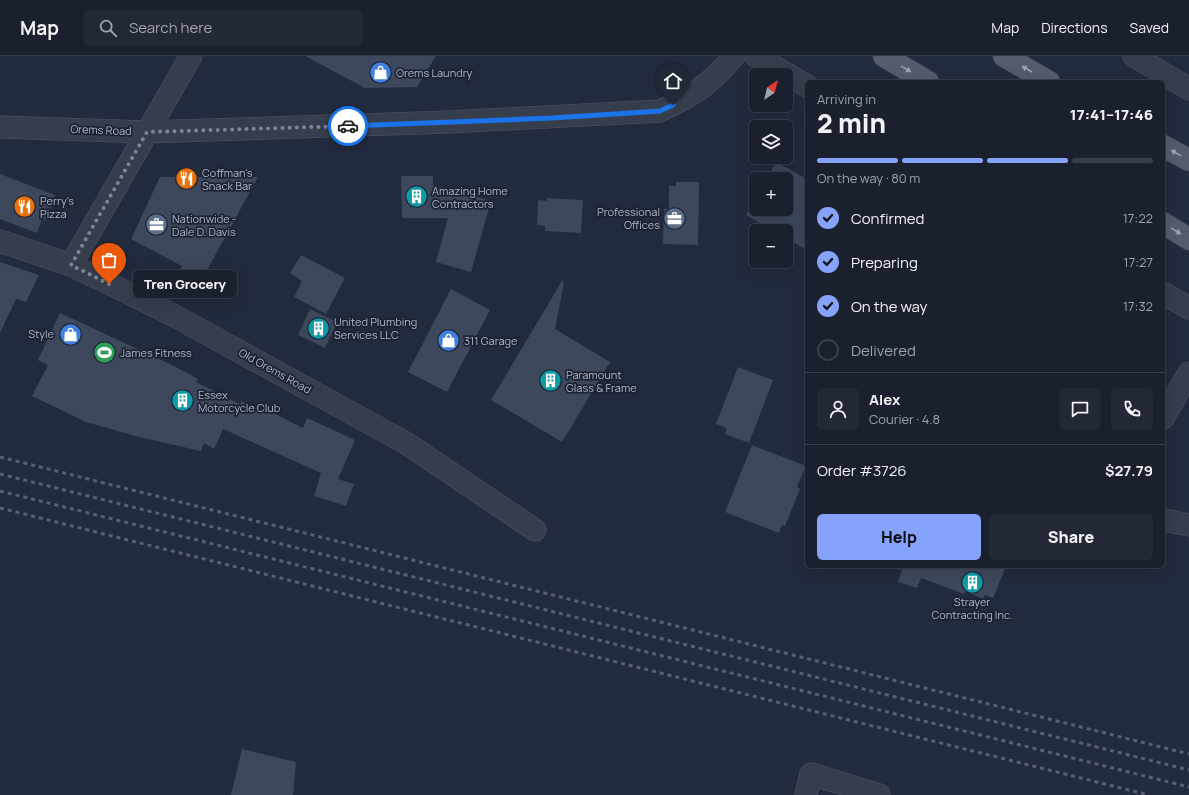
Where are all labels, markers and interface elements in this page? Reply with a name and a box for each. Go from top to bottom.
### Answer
search box [83,10,363,46]
text: Map [20,15,59,41]
icon: search [97,17,119,39]
text: Search here [129,17,212,38]
text: Map [991,18,1019,37]
text: Directions [1041,18,1108,37]
text: Saved [1130,18,1169,37]
shop icon: Orems Laundry [368,60,394,86]
pin [656,64,690,105]
place label: Orems Laundry [396,65,473,80]
one-way arrow [901,65,911,73]
one-way arrow [1021,66,1033,73]
north arrow [749,68,793,112]
map controls [749,68,793,268]
icon: home [662,70,684,92]
text: Arriving in [817,90,876,108]
text: 17:41–17:46 [1070,104,1153,125]
text: 2 min [817,105,886,141]
courier [328,106,368,146]
icon: car [337,115,359,137]
button: layers [749,120,793,164]
street label: Orems Road [70,121,132,138]
one-way arrow [1170,150,1182,156]
place label: Coffman's Snack Bar [202,165,253,193]
restaurant icon: Coffman's Snack Bar [174,166,200,192]
text: On the way · 80 m [817,169,920,187]
button: + [749,172,793,216]
place label: Amazing Home Contractors [432,183,508,211]
building icon: Amazing Home Contractors [404,184,430,210]
place label: Perry's Pizza [40,193,74,221]
restaurant icon: Perry's Pizza [12,194,38,220]
place label: Professional Offices [597,204,660,232]
office icon: Professional Offices [662,205,688,231]
icon: check [817,207,839,229]
text: Confirmed [851,208,924,229]
text: 17:22 [1123,209,1153,227]
place label: Nationwide - Dale D. Davis [172,211,236,239]
office icon: Nationwide - Dale D. Davis [144,212,170,238]
button: − [749,224,793,268]
one-way arrow [1171,227,1181,235]
pin [92,243,126,284]
icon: bag [98,249,120,271]
icon: check [817,251,839,273]
text: Preparing [851,252,918,273]
text: 17:27 [1124,253,1153,271]
callout: Tren Grocery [133,270,237,298]
text: Tren Grocery [144,275,226,293]
icon: check [817,295,839,317]
text: On the way [851,296,927,317]
text: 17:32 [1123,297,1153,315]
place label: United Plumbing Services LLC [334,314,417,342]
building icon: United Plumbing Services LLC [305,315,331,341]
shop icon: Style [57,321,83,347]
place label: Style [28,326,55,341]
shop icon: 311 Garage [436,328,462,354]
place label: 311 Garage [464,333,518,348]
sports icon: James Fitness [92,340,118,366]
text: Delivered [851,340,916,361]
street label: Old Orems Road [236,344,314,397]
place label: James Fitness [120,345,192,360]
place label: Paramount Glass & Frame [566,367,637,395]
building icon: Paramount Glass & Frame [537,368,563,394]
place label: Essex Motorcycle Club [198,387,281,415]
building icon: Essex Motorcycle Club [170,388,196,414]
button: person [817,388,859,430]
button: chat [1059,388,1101,430]
button: phone [1111,388,1153,430]
text: Alex [869,389,900,410]
text: Courier · 4.8 [869,410,940,428]
text: Order #3726 [817,460,907,481]
text: $27.79 [1105,460,1153,481]
button: Help [817,514,981,560]
button: Share [989,514,1153,560]
building icon: Strayer Contracting Inc. [959,569,985,595]
place label: Strayer Contracting Inc. [931,594,1013,622]

